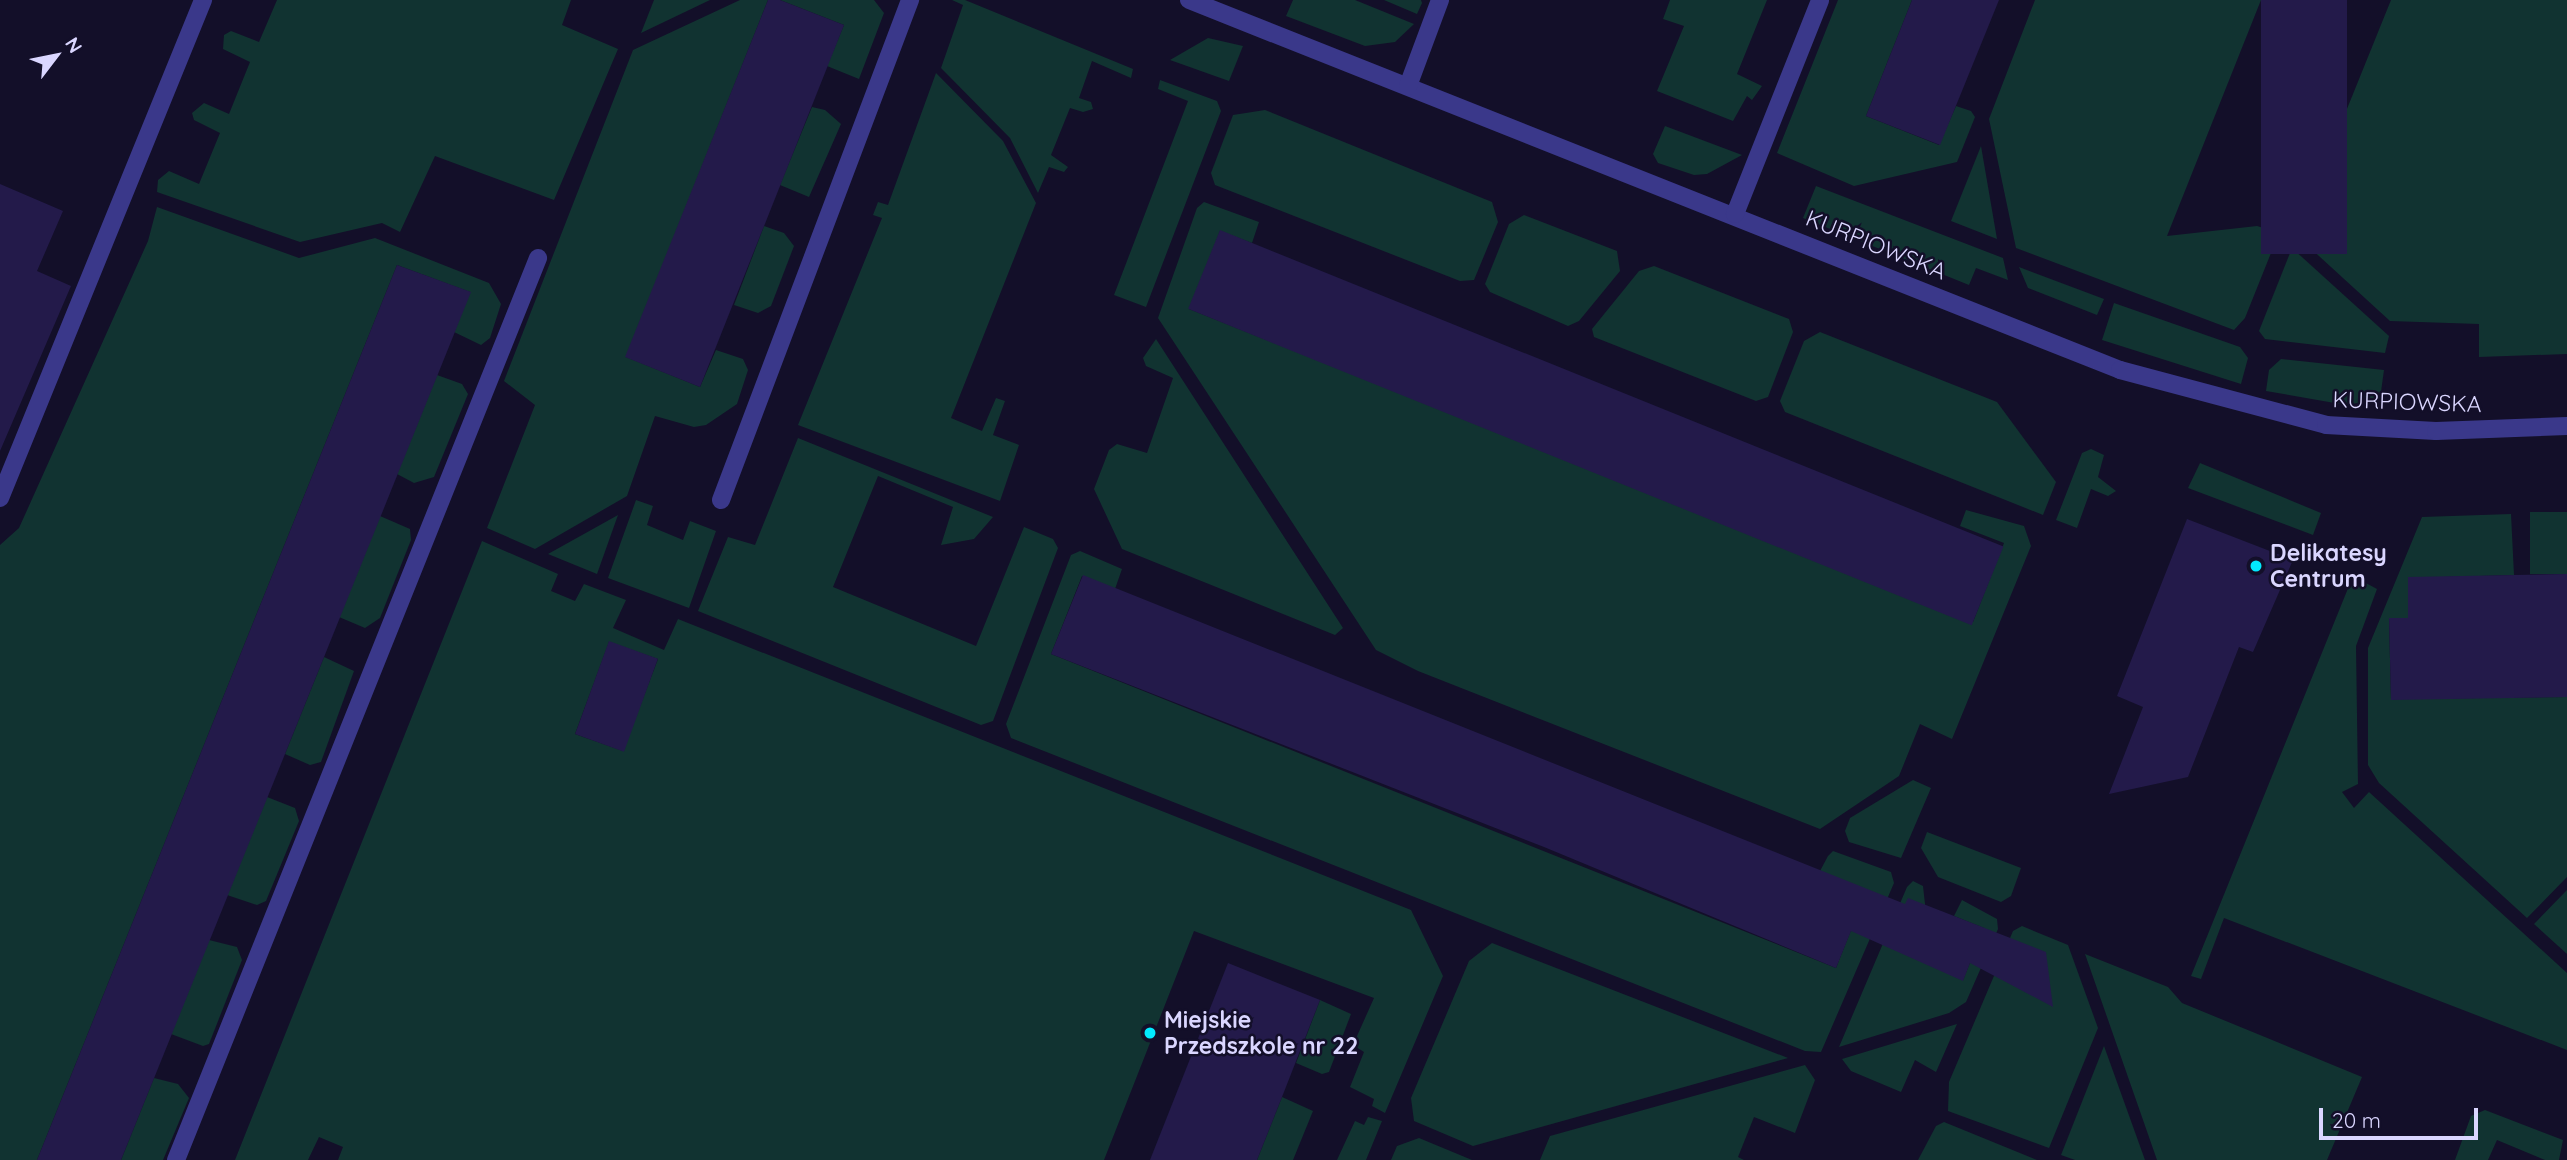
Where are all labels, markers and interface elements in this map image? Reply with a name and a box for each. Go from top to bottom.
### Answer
north arrow [21,21,91,91]
text: N [60,33,88,57]
street label: KURPIOWSKA [1802,204,1950,286]
street label: KURPIOWSKA [2332,386,2482,418]
place label: Delikatesy Centrum [2270,539,2387,593]
marker: Delikatesy Centrum [2248,558,2264,574]
place label: Miejskie Przedszkole nr 22 [1164,1006,1358,1060]
marker: Miejskie Przedszkole nr 22 [1142,1025,1158,1041]
scale bar [2322,1094,2481,1138]
text: 20 m [2332,1107,2381,1133]

